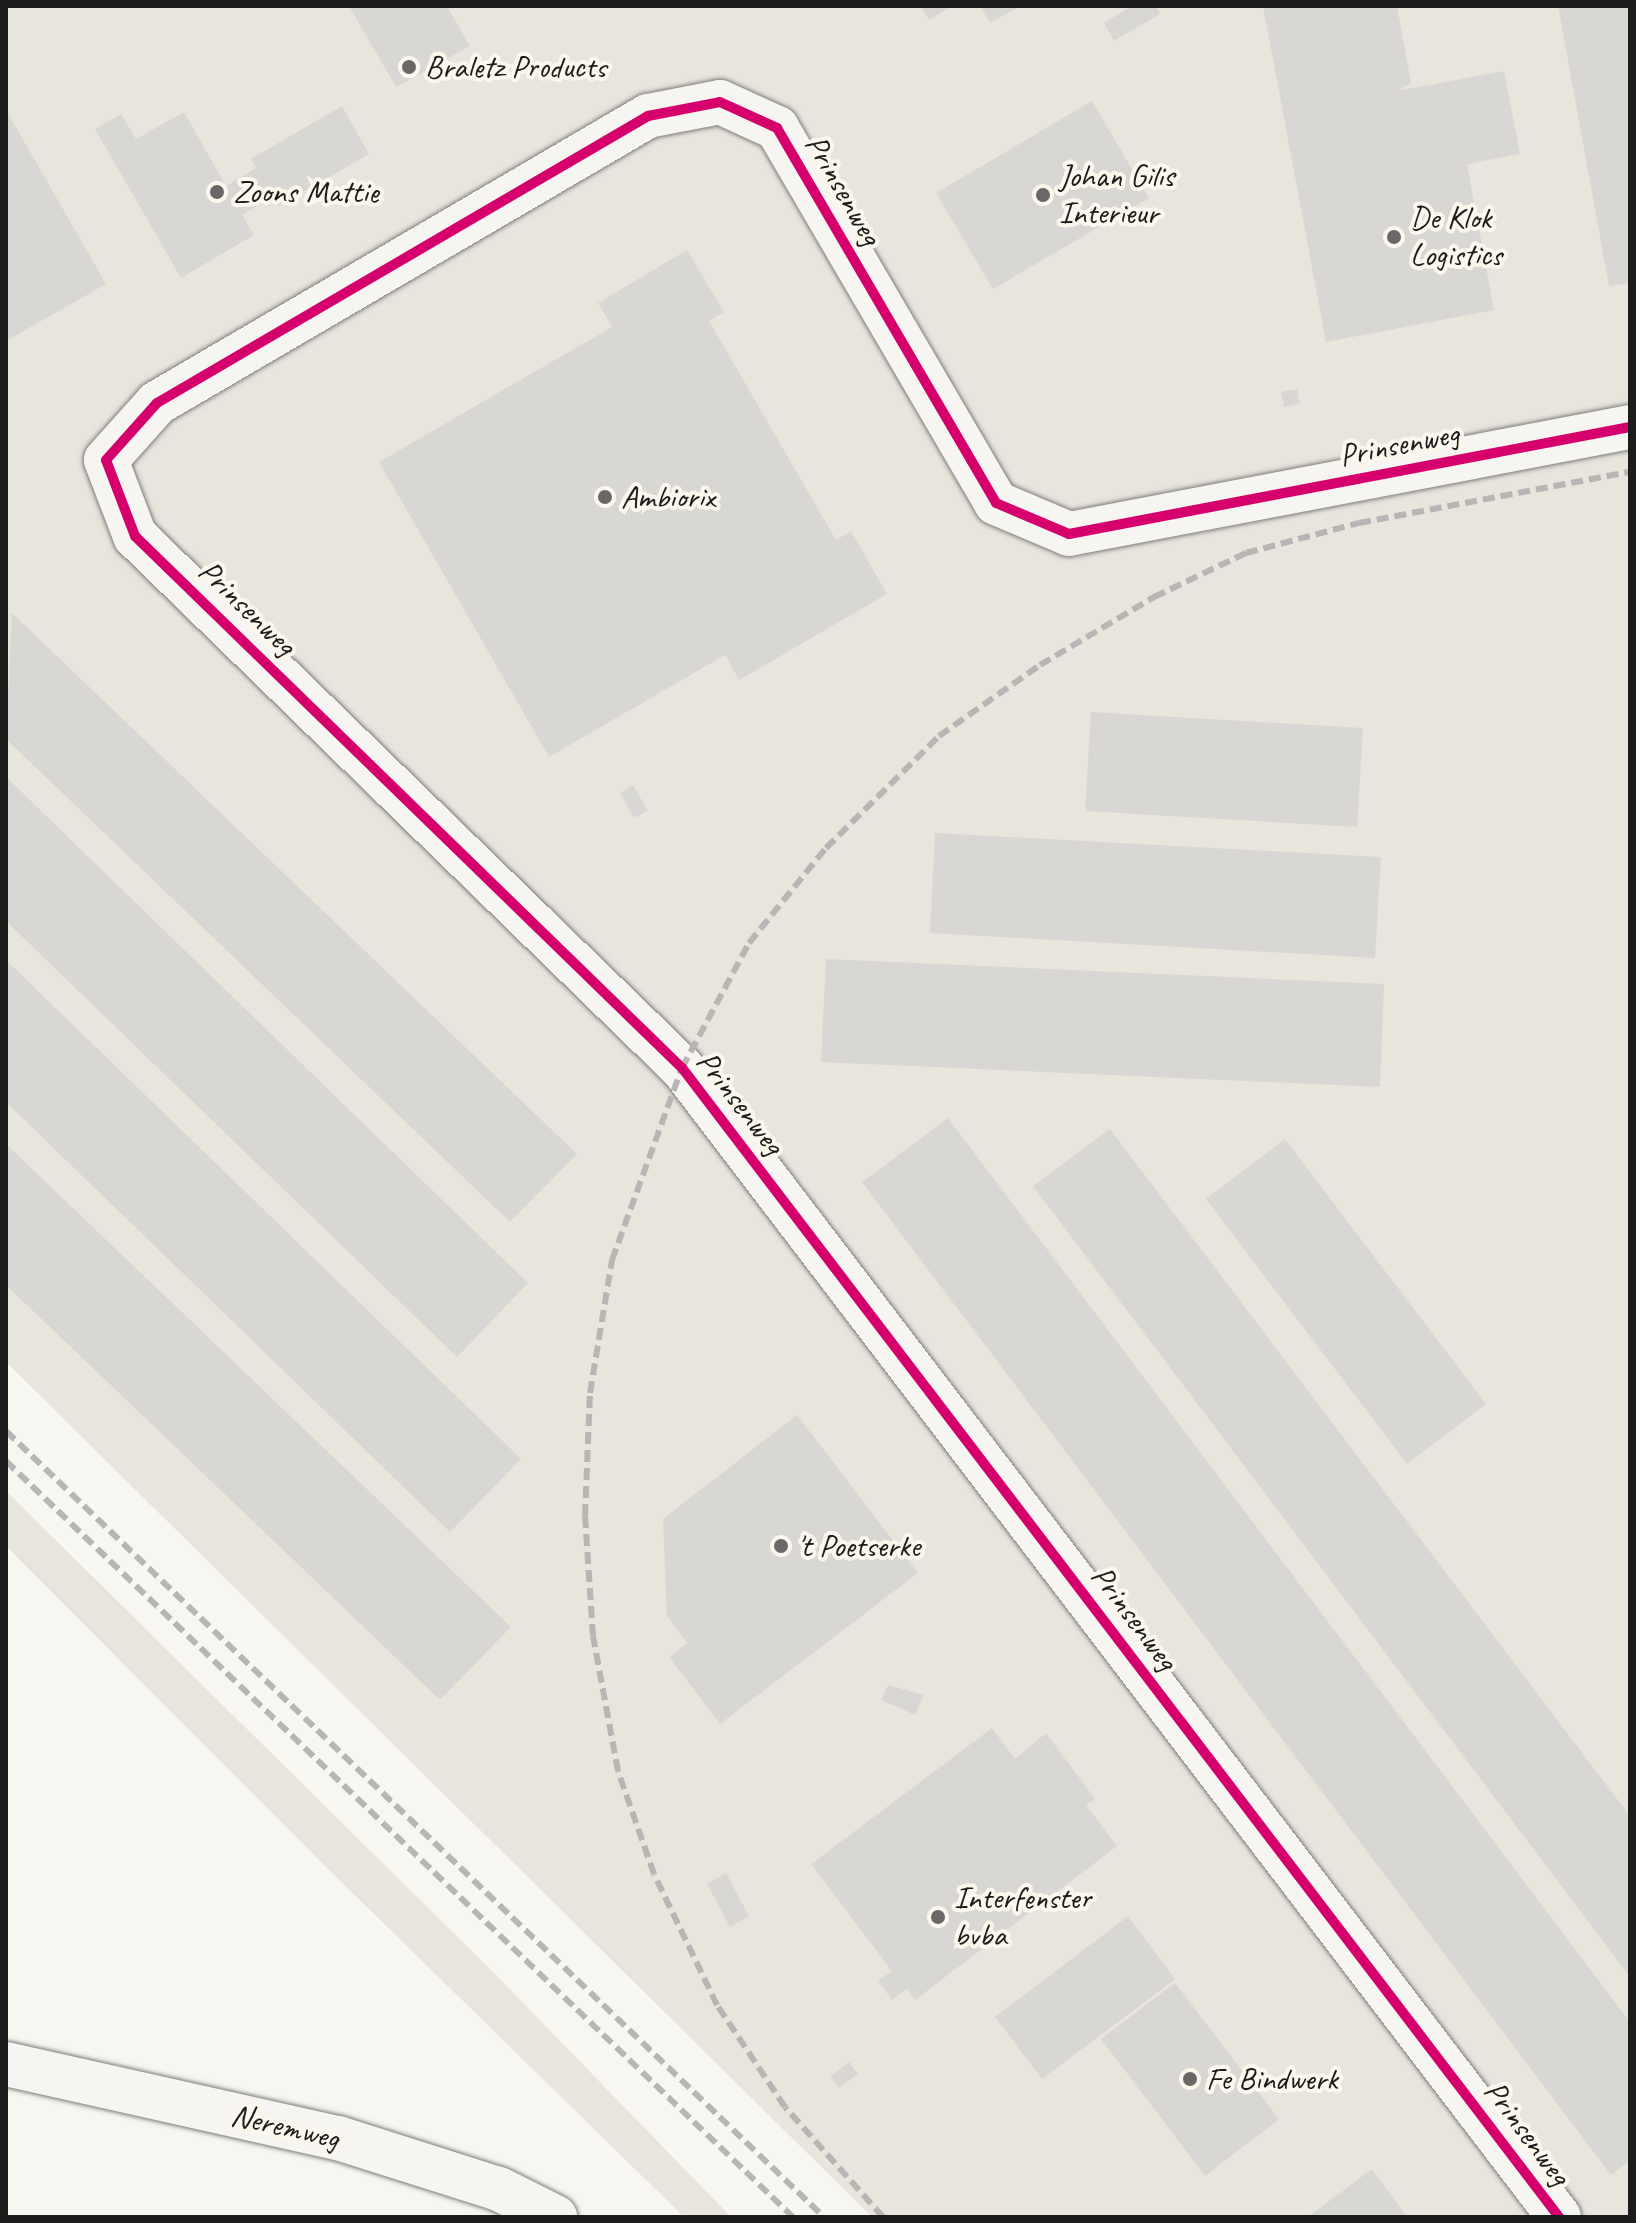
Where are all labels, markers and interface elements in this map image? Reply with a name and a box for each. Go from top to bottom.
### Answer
place label: Braletz Products [425,48,607,86]
marker: Braletz Products [400,58,418,76]
street label: Prinsenweg [796,128,890,252]
place label: Johan Gilis Interieur [1059,158,1174,233]
place label: Zoons Mattie [233,173,379,211]
marker: Zoons Mattie [208,183,226,201]
marker: Johan Gilis Interieur [1034,186,1052,204]
place label: De Klok Logistics [1410,200,1502,275]
marker: De Klok Logistics [1385,228,1403,246]
street label: Prinsenweg [1336,415,1462,475]
place label: Ambiorix [621,478,715,516]
marker: Ambiorix [596,488,614,506]
street label: Prinsenweg [190,552,304,664]
street label: Prinsenweg [688,1044,792,1162]
place label: 't Poetserke [797,1527,920,1565]
marker: 't Poetserke [772,1537,790,1555]
street label: Prinsenweg [1082,1558,1186,1678]
place label: Interfenster bvba [954,1880,1091,1955]
marker: Interfenster bvba [929,1908,947,1926]
place label: Fe Bindwerk [1206,2060,1338,2098]
marker: Fe Bindwerk [1181,2070,1199,2088]
street label: Prinsenweg [1475,2073,1579,2193]
street label: Neremweg [227,2096,343,2158]

